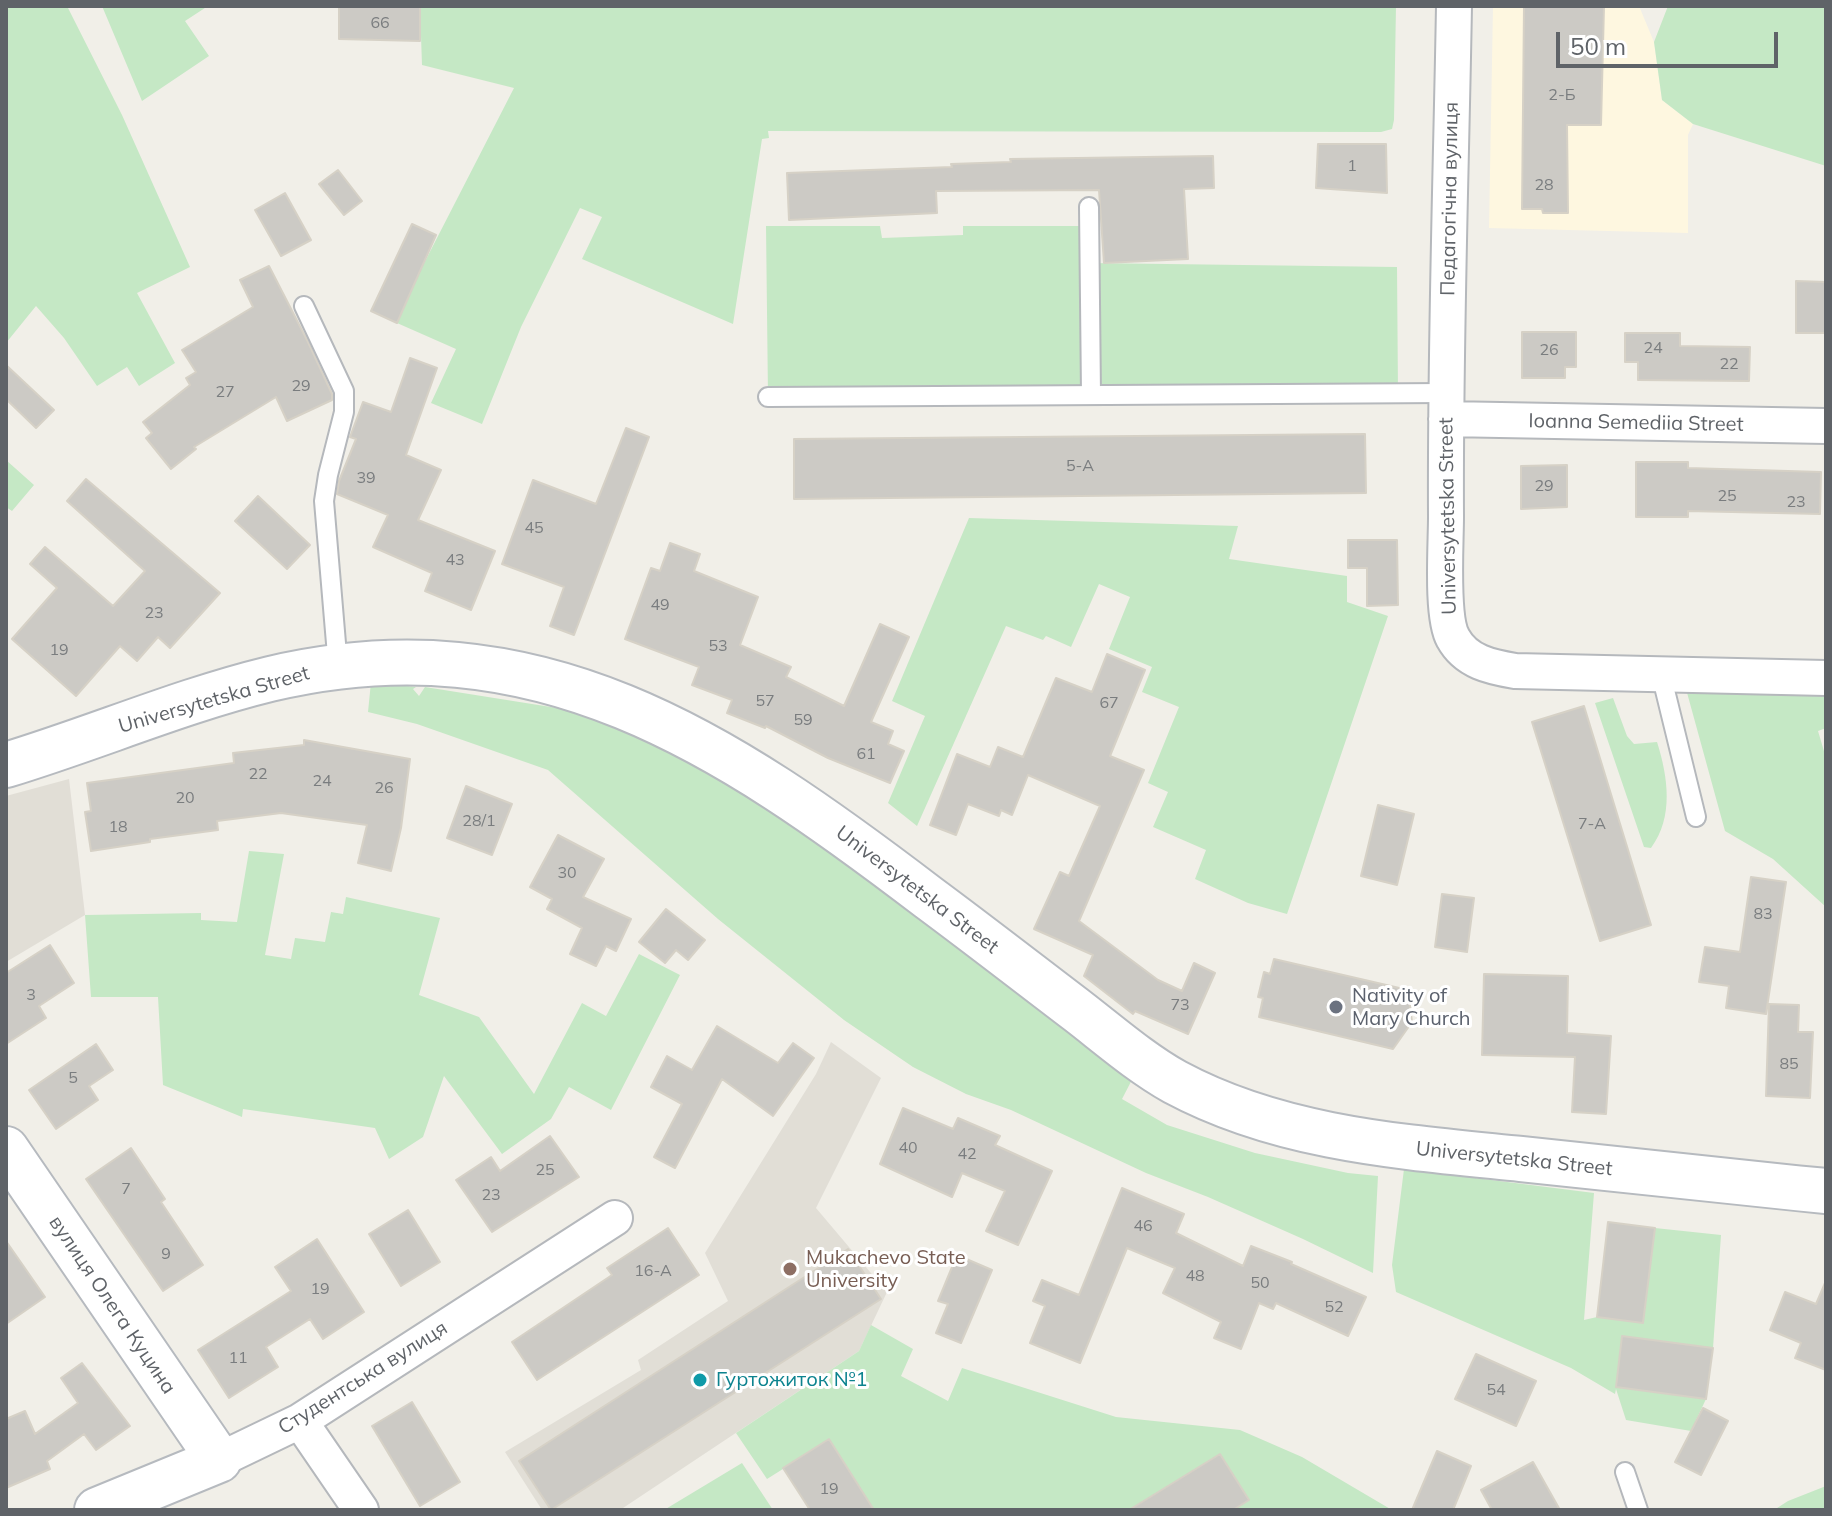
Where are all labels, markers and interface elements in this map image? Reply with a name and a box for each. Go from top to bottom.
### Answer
house number: 66 [370,13,390,33]
scale bar [1560,16,1782,66]
text: 50 m [1570,31,1626,61]
house number: 2-Б [1548,85,1576,105]
street label: Педагогічна вулиця [1436,102,1464,296]
house number: 1 [1347,156,1357,176]
house number: 28 [1534,175,1554,195]
house number: 24 [1643,338,1663,358]
house number: 26 [1539,340,1559,360]
house number: 22 [1719,354,1739,374]
house number: 29 [291,376,311,396]
house number: 27 [215,382,235,402]
street label: Ioanna Semediia Street [1528,409,1744,437]
street label: Universytetska Street [1434,417,1462,615]
house number: 5-А [1066,456,1094,476]
house number: 39 [356,468,376,488]
house number: 29 [1534,476,1554,496]
house number: 25 [1717,486,1737,506]
house number: 23 [1786,492,1806,512]
house number: 45 [524,518,544,538]
house number: 43 [445,550,465,570]
house number: 49 [650,595,670,615]
house number: 23 [144,603,164,623]
house number: 53 [708,636,728,656]
house number: 19 [49,640,69,660]
street label: Universytetska Street [116,661,312,739]
house number: 57 [755,691,775,711]
house number: 67 [1099,693,1119,713]
house number: 59 [793,710,813,730]
house number: 61 [856,744,876,764]
house number: 22 [248,764,268,784]
house number: 24 [312,771,332,791]
house number: 26 [374,778,394,798]
house number: 20 [175,788,195,808]
house number: 28/1 [462,811,496,831]
house number: 7-А [1578,814,1606,834]
house number: 18 [108,817,128,837]
street label: Universytetska Street [831,821,1003,959]
house number: 30 [557,863,577,883]
house number: 83 [1753,904,1773,924]
place label: Nativity of Mary Church [1352,984,1471,1031]
house number: 3 [26,985,36,1005]
house number: 73 [1170,995,1190,1015]
marker: Nativity of Mary Church [1327,998,1345,1016]
house number: 85 [1779,1054,1799,1074]
house number: 5 [68,1068,78,1088]
street label: Universytetska Street [1415,1137,1613,1181]
house number: 40 [898,1138,918,1158]
house number: 42 [957,1144,977,1164]
house number: 25 [535,1160,555,1180]
house number: 7 [121,1179,131,1199]
house number: 23 [481,1185,501,1205]
street label: вулиця Олега Куцина [43,1211,181,1399]
house number: 46 [1133,1216,1153,1236]
house number: 9 [161,1244,171,1264]
place label: Mukachevo State University [806,1246,966,1293]
marker: Mukachevo State University [781,1260,799,1278]
house number: 16-А [634,1261,672,1281]
house number: 48 [1185,1266,1205,1286]
house number: 50 [1250,1273,1270,1293]
house number: 19 [310,1279,330,1299]
house number: 52 [1324,1297,1344,1317]
street label: Студентська вулиця [274,1316,452,1440]
house number: 11 [228,1348,248,1368]
place label: Гуртожиток №1 [716,1368,867,1392]
marker: Гуртожиток №1 [691,1371,709,1389]
house number: 54 [1486,1380,1506,1400]
house number: 19 [819,1479,839,1499]

